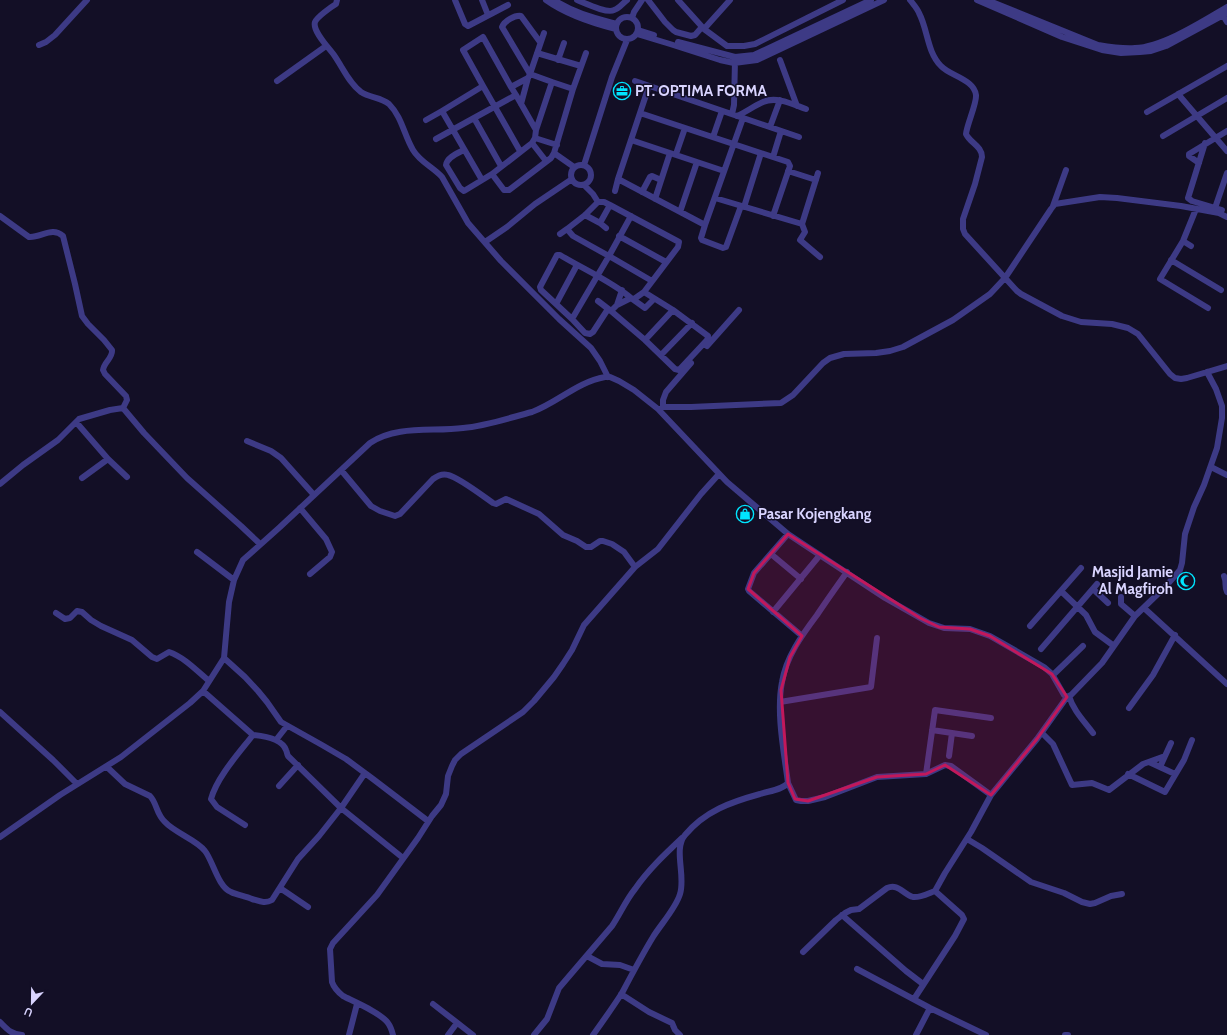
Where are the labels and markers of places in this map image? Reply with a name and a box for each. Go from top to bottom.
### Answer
office icon: PT. OPTIMA FORMA [612,81,632,101]
place label: PT. OPTIMA FORMA [635,82,768,100]
shop icon: Pasar Kojengkang [735,504,755,524]
place label: Pasar Kojengkang [758,505,872,523]
place label: Masjid Jamie Al Magfiroh [1092,563,1173,598]
mosque icon: Masjid Jamie Al Magfiroh [1176,571,1196,591]

